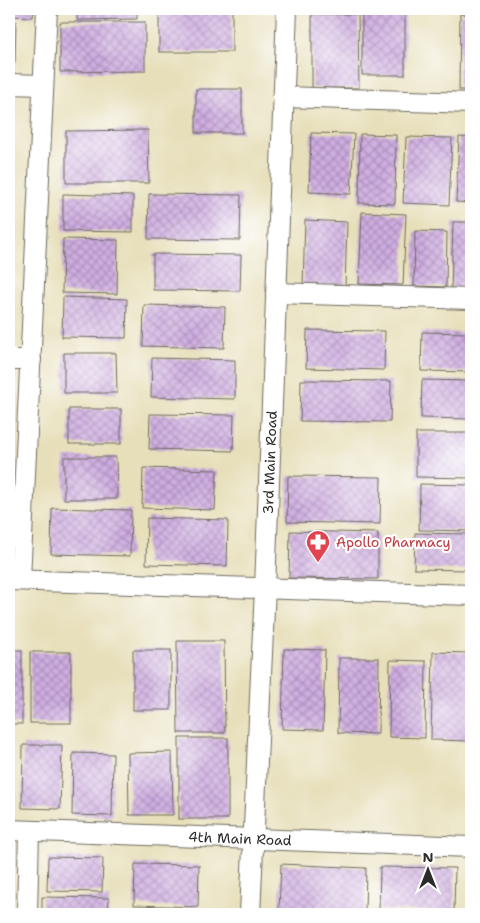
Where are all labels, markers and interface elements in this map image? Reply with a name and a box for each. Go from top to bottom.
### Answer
street label: 3rd Main Road [259,410,281,515]
pharmacy icon: Apollo Pharmacy [305,529,331,563]
place label: Apollo Pharmacy [336,533,450,551]
street label: 4th Main Road [188,828,292,849]
north arrow [402,846,452,896]
text: N [422,848,434,866]

